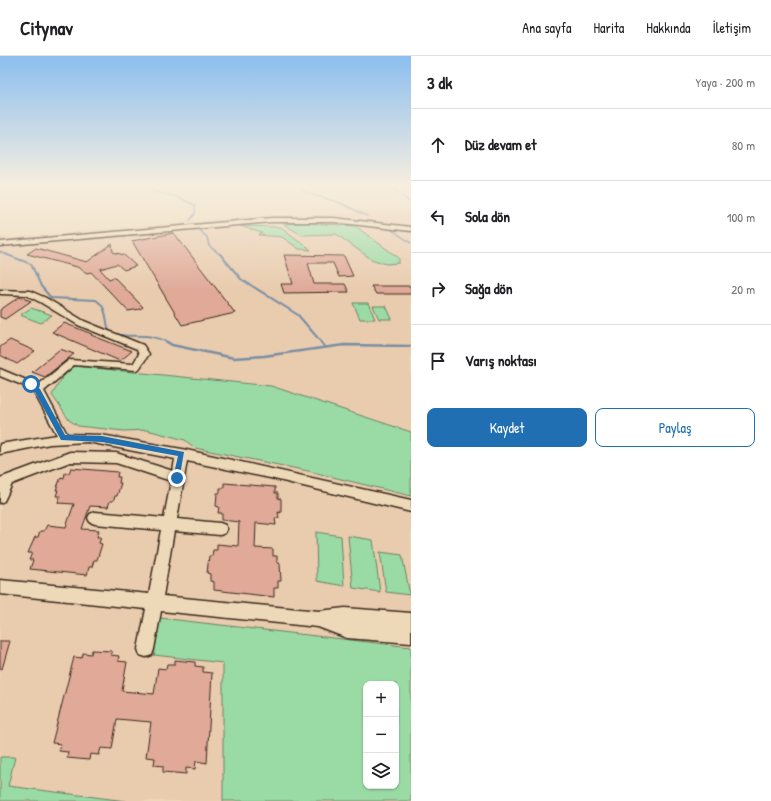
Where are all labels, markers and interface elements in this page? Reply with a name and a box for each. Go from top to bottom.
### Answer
text: Citynav [20,15,73,41]
text: Ana sayfa [522,18,571,37]
text: Harita [593,18,624,37]
text: Hakkında [646,18,690,37]
text: İletişim [712,18,751,37]
text: 3 dk [427,71,452,94]
text: Yaya · 200 m [695,73,755,91]
icon: ahead [427,134,449,156]
text: Düz devam et [465,134,536,155]
text: 80 m [732,136,755,154]
icon: left [427,206,449,228]
text: Sola dön [465,206,510,227]
text: 100 m [727,208,755,226]
icon: right [427,278,449,300]
text: Sağa dön [465,278,512,299]
text: 20 m [731,280,755,298]
icon: arrive [427,350,449,372]
text: Varış noktası [465,350,537,371]
route start [22,375,40,393]
button: Kaydet [427,408,587,447]
button: Paylaş [595,408,755,447]
route end [168,469,186,487]
map controls [363,681,399,789]
button: + [363,681,399,717]
button: − [363,717,399,753]
button: layers [363,753,399,789]

